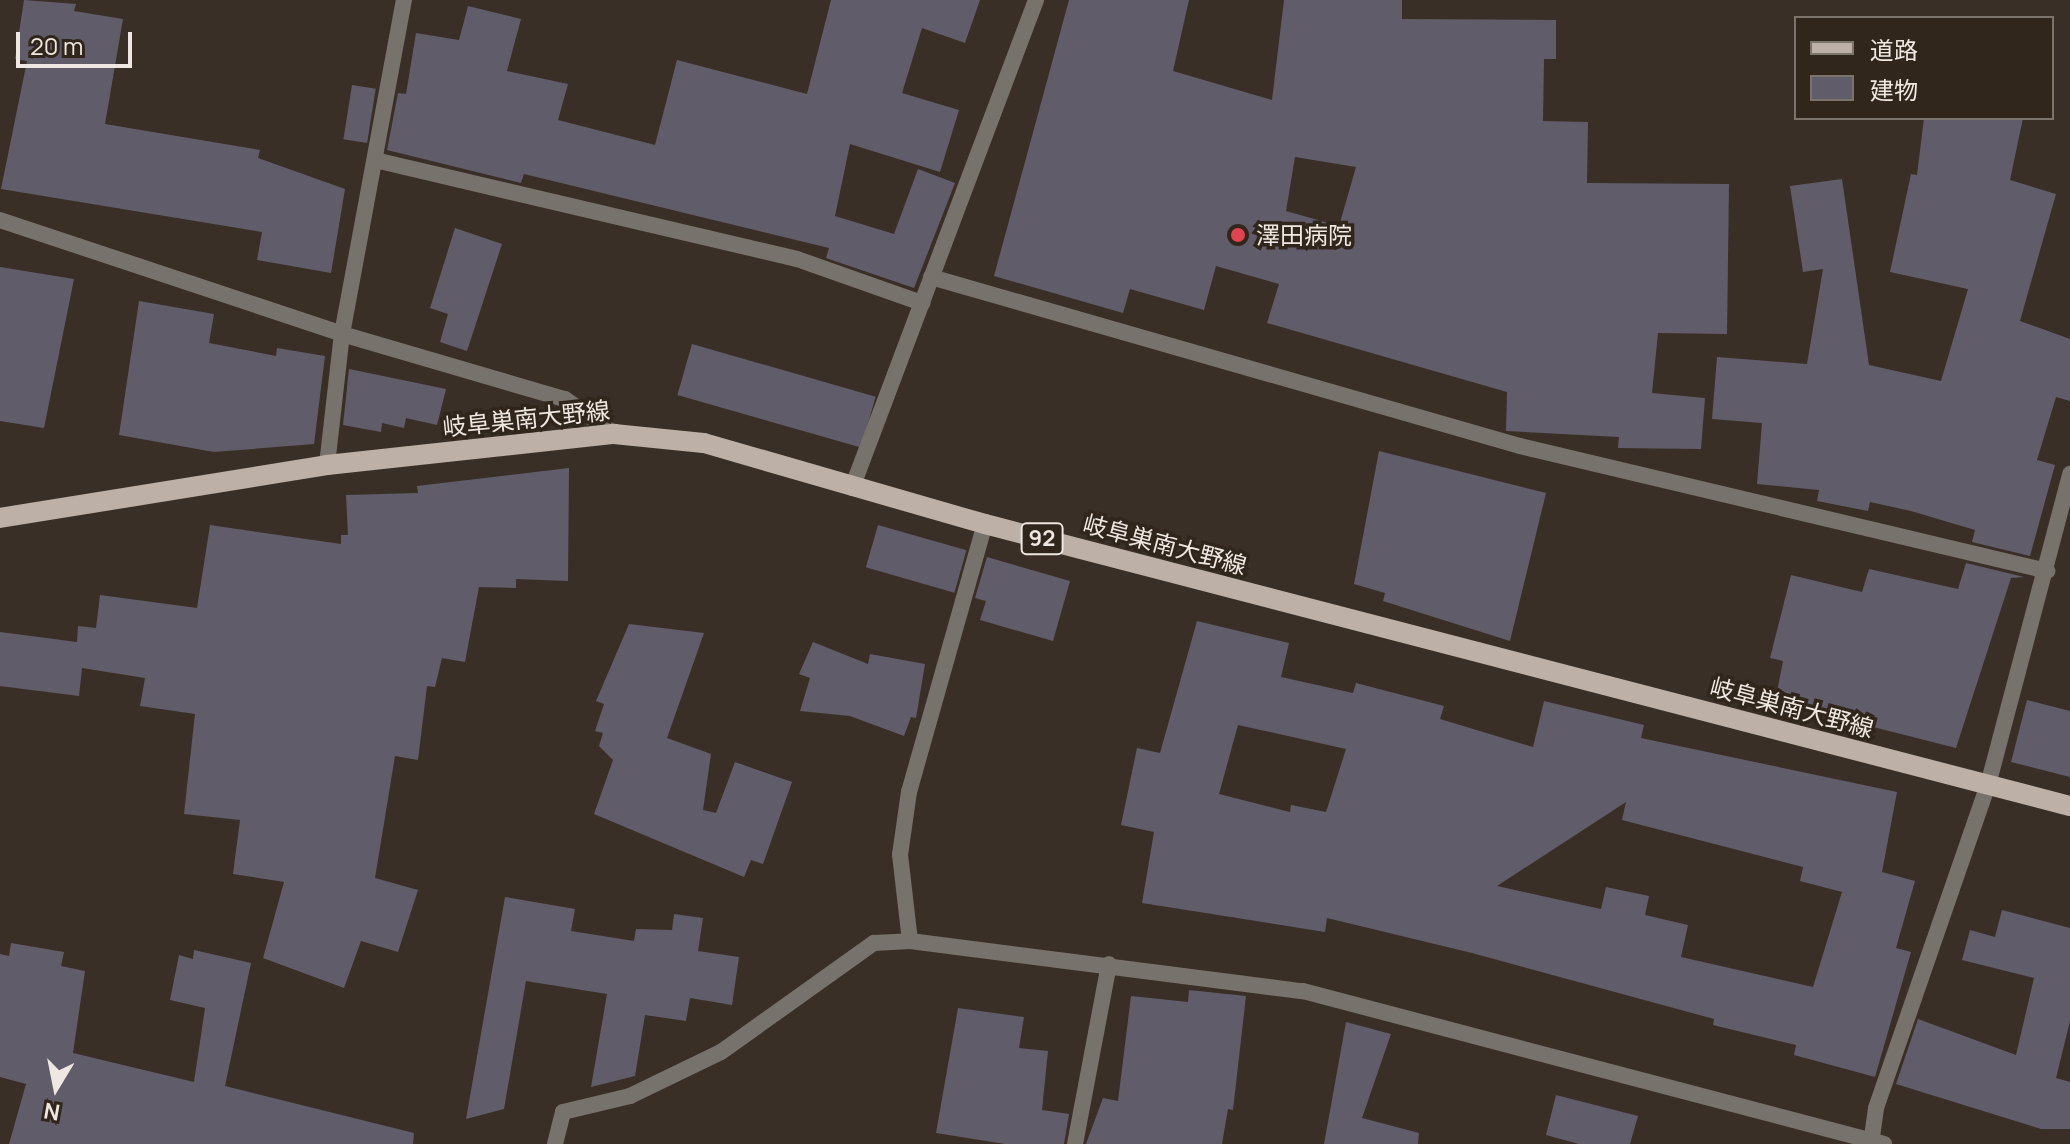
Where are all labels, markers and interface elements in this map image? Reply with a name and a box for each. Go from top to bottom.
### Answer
scale bar [20,16,136,66]
legend [1794,16,2054,120]
text: 20 m [30,29,83,62]
text: 道路 [1870,33,1918,66]
text: 建物 [1870,73,1918,106]
place label: 澤田病院 [1256,221,1352,249]
marker: 澤田病院 [1227,224,1249,246]
street label: 岐阜巣南大野線 [441,395,611,441]
street label: 岐阜巣南大野線 [1080,508,1250,580]
road number: 92 [1020,521,1064,557]
street label: 岐阜巣南大野線 [1707,671,1877,743]
north arrow [16,1048,96,1128]
text: N [41,1095,62,1128]

